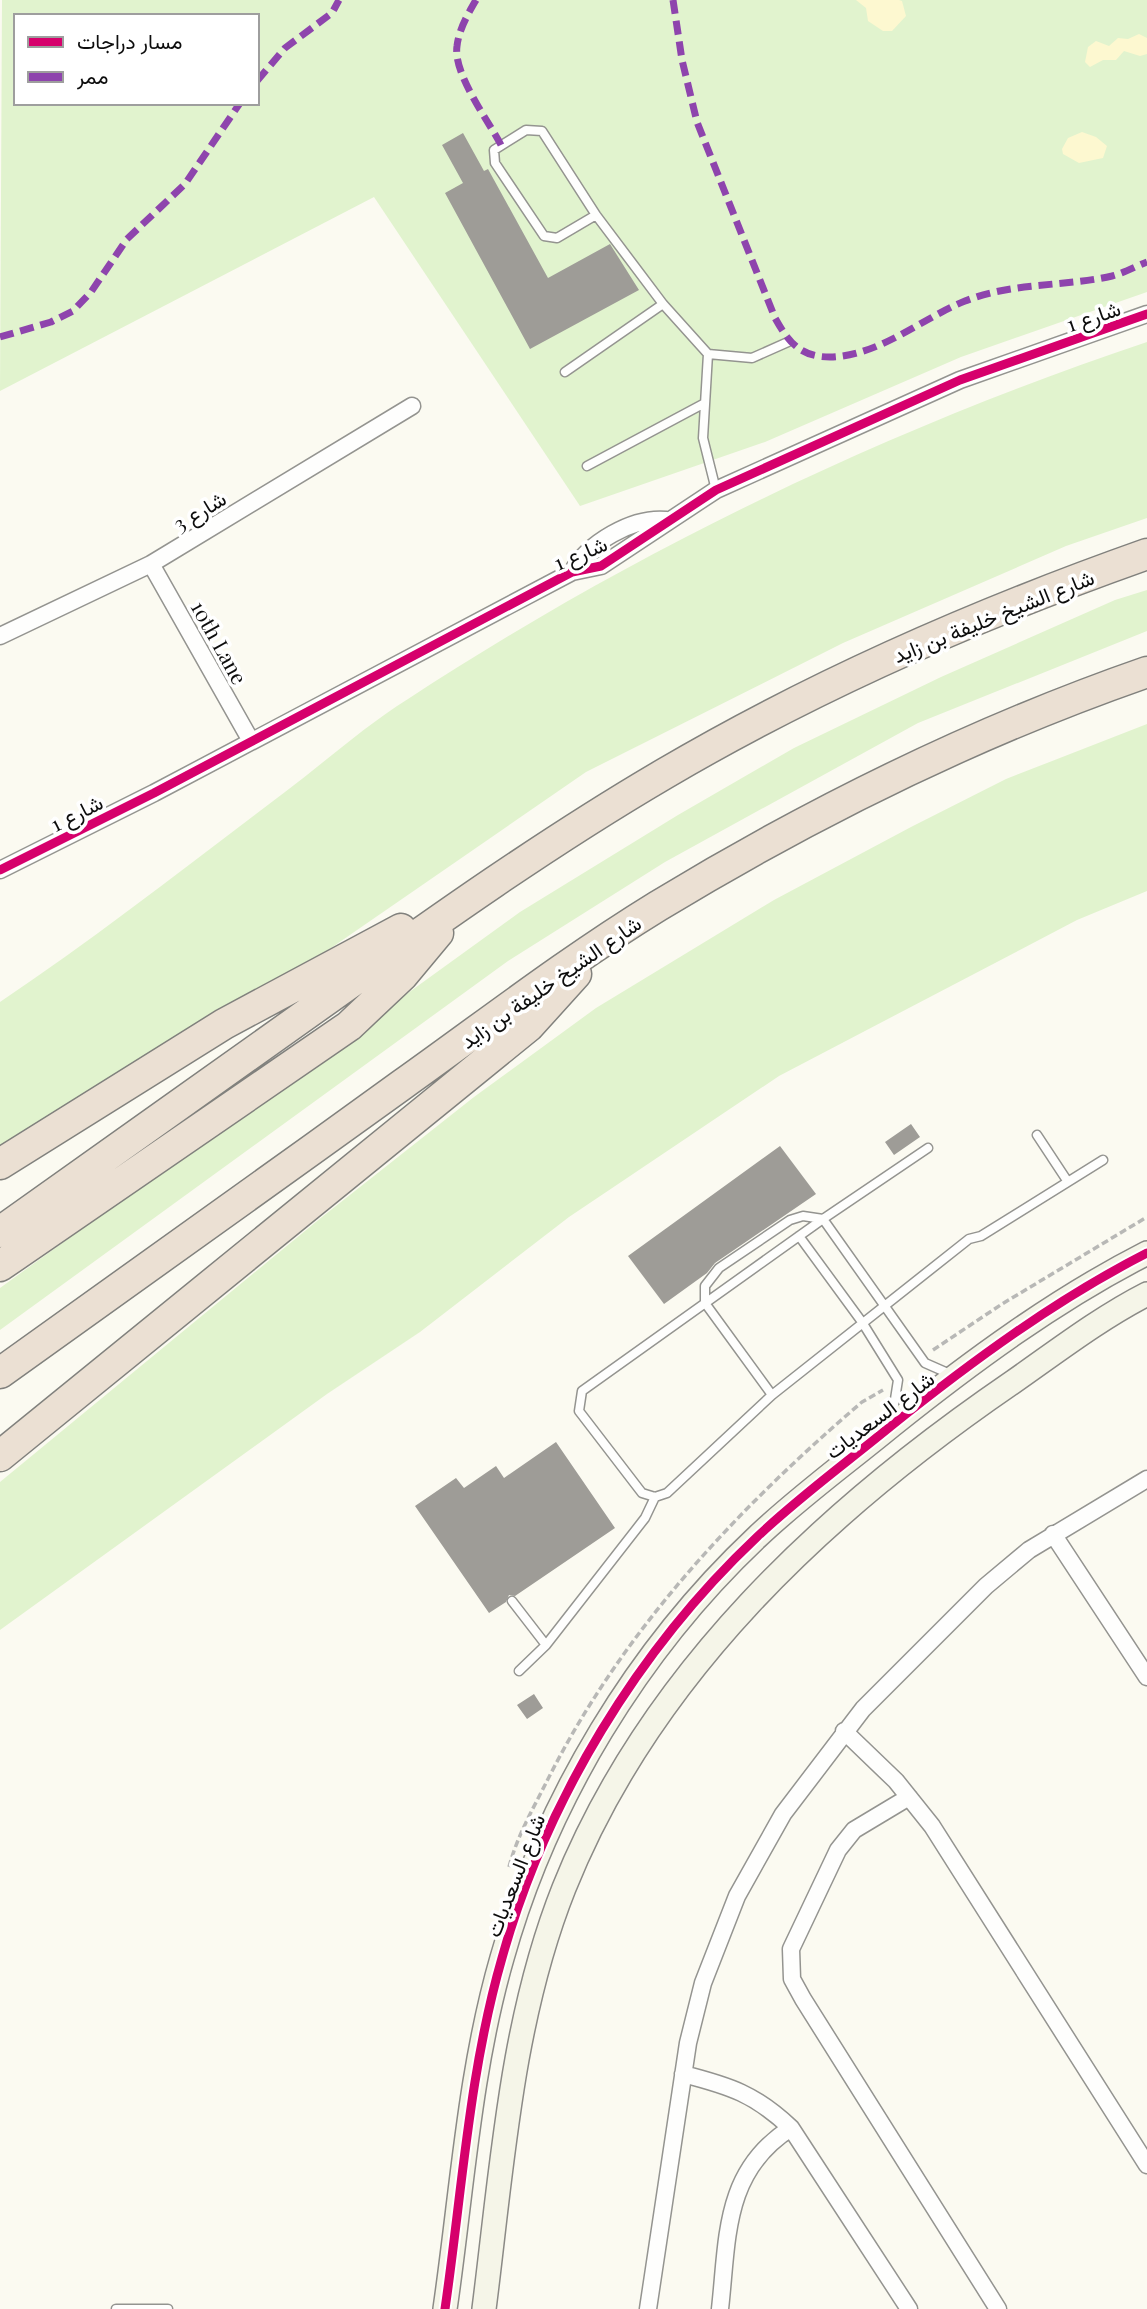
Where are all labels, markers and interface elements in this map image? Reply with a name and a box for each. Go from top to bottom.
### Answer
legend [14,14,259,105]
text: مسار دراجات [77,26,182,55]
text: ممر [76,61,108,90]
street label: شارع 1 [1062,293,1124,339]
street label: شارع 3 [167,483,232,538]
street label: شارع 1 [549,528,612,578]
street label: شارع الشيخ خليفة بن زايد [888,562,1098,670]
street label: 10th Lane [186,595,254,689]
street label: شارع 1 [45,787,108,839]
street label: شارع الشيخ خليفة بن زايد [454,908,647,1056]
street label: شارع السعديات [819,1364,940,1466]
street label: شارع السعديات [478,1809,552,1941]

